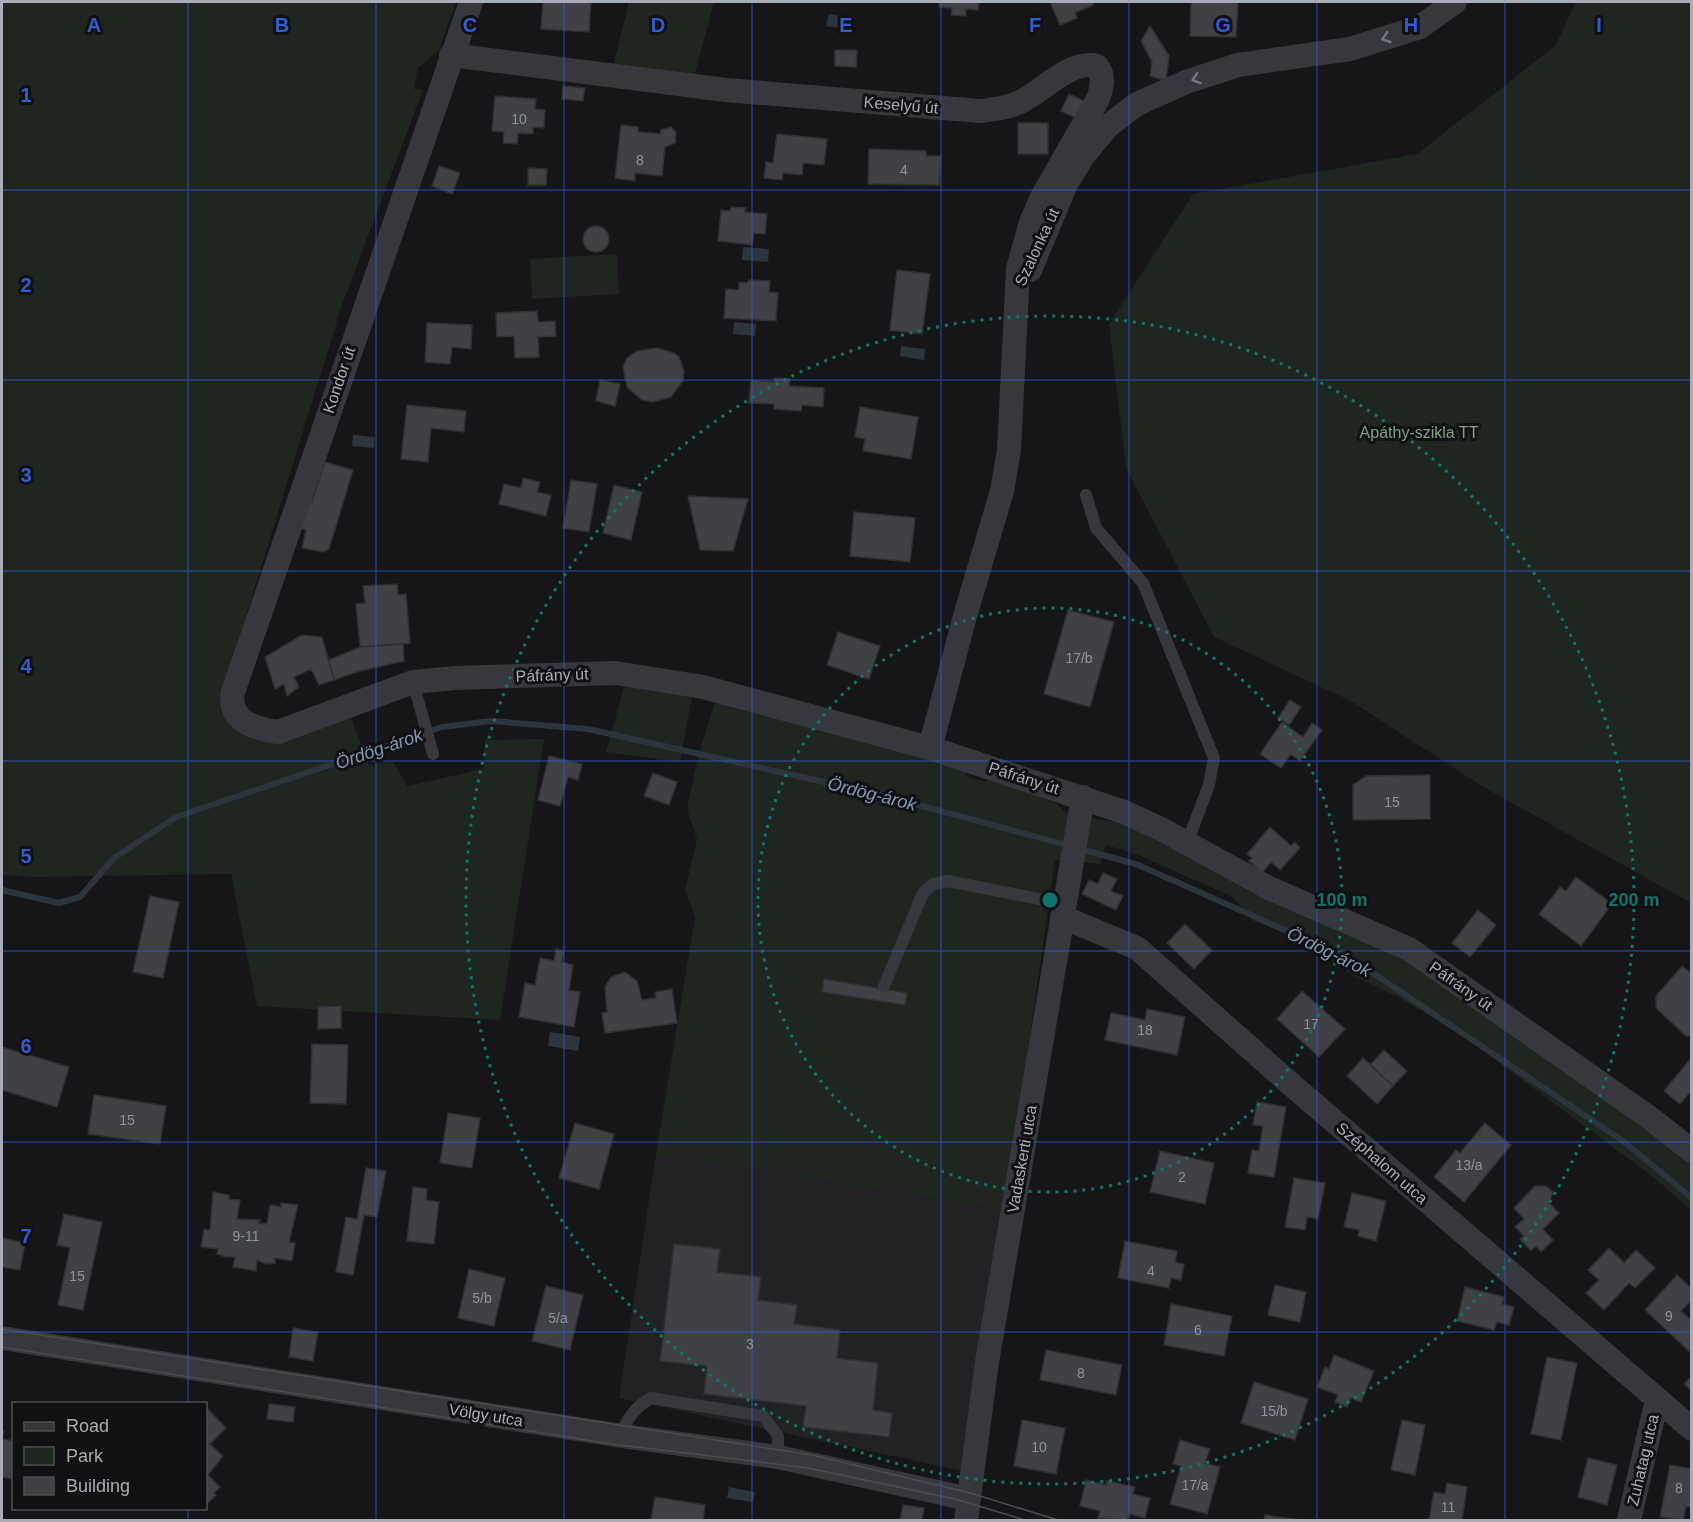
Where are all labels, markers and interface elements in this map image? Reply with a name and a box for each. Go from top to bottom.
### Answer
text: A [87,14,101,36]
text: B [275,14,289,36]
text: C [463,14,477,36]
text: D [651,14,665,36]
text: E [839,14,853,36]
text: F [1029,14,1041,36]
text: G [1215,14,1231,36]
text: H [1404,14,1418,36]
text: I [1596,14,1602,36]
one-way arrow [1381,31,1392,43]
one-way arrow [1191,71,1202,84]
text: 1 [20,84,32,106]
street label: Keselyű út [863,93,940,117]
house number: 10 [511,111,527,127]
house number: 8 [636,152,644,168]
house number: 4 [900,162,908,178]
street label: Szalonka út [1012,205,1063,288]
text: 2 [20,274,32,296]
street label: Kondor út [320,344,359,416]
park label: Apáthy-szikla TT [1360,424,1479,441]
text: 3 [20,464,32,486]
house number: 17/b [1065,650,1093,666]
text: 4 [20,655,32,677]
street label: Páfrány út [515,665,589,685]
water label: Ördög-árok [333,724,426,773]
street label: Páfrány út [987,759,1062,798]
water label: Ördög-árok [825,773,920,815]
house number: 15 [1384,794,1400,810]
text: 5 [20,845,32,867]
centre of rings [1040,890,1060,910]
text: 100 m [1316,890,1368,910]
text: 200 m [1608,890,1660,910]
water label: Ördög-árok [1284,923,1375,981]
street label: Páfrány út [1426,958,1496,1014]
house number: 17 [1303,1016,1319,1032]
house number: 18 [1137,1022,1153,1038]
text: 6 [20,1035,32,1057]
street label: Vadaskerti utca [1004,1104,1040,1214]
house number: 15 [119,1112,135,1128]
street label: Széphalom utca [1333,1119,1431,1207]
house number: 13/a [1455,1157,1483,1173]
house number: 2 [1178,1169,1186,1185]
text: 7 [20,1225,32,1247]
house number: 9-11 [233,1228,260,1244]
house number: 4 [1147,1263,1155,1279]
house number: 15 [69,1268,85,1284]
house number: 5/b [472,1290,492,1306]
house number: 9 [1665,1308,1673,1324]
house number: 5/a [548,1310,568,1326]
house number: 6 [1194,1322,1202,1338]
house number: 3 [746,1336,754,1352]
house number: 8 [1077,1365,1085,1381]
street label: Völgy utca [448,1401,524,1429]
legend [12,1402,207,1510]
house number: 15/b [1260,1403,1288,1419]
street label: Zuhatag utca [1624,1412,1662,1507]
text: Road [66,1416,109,1436]
house number: 10 [1031,1439,1047,1455]
text: Park [66,1446,104,1466]
text: Building [66,1476,130,1496]
house number: 17/a [1181,1477,1209,1493]
house number: 8 [1675,1480,1683,1496]
house number: 11 [1441,1499,1455,1515]

